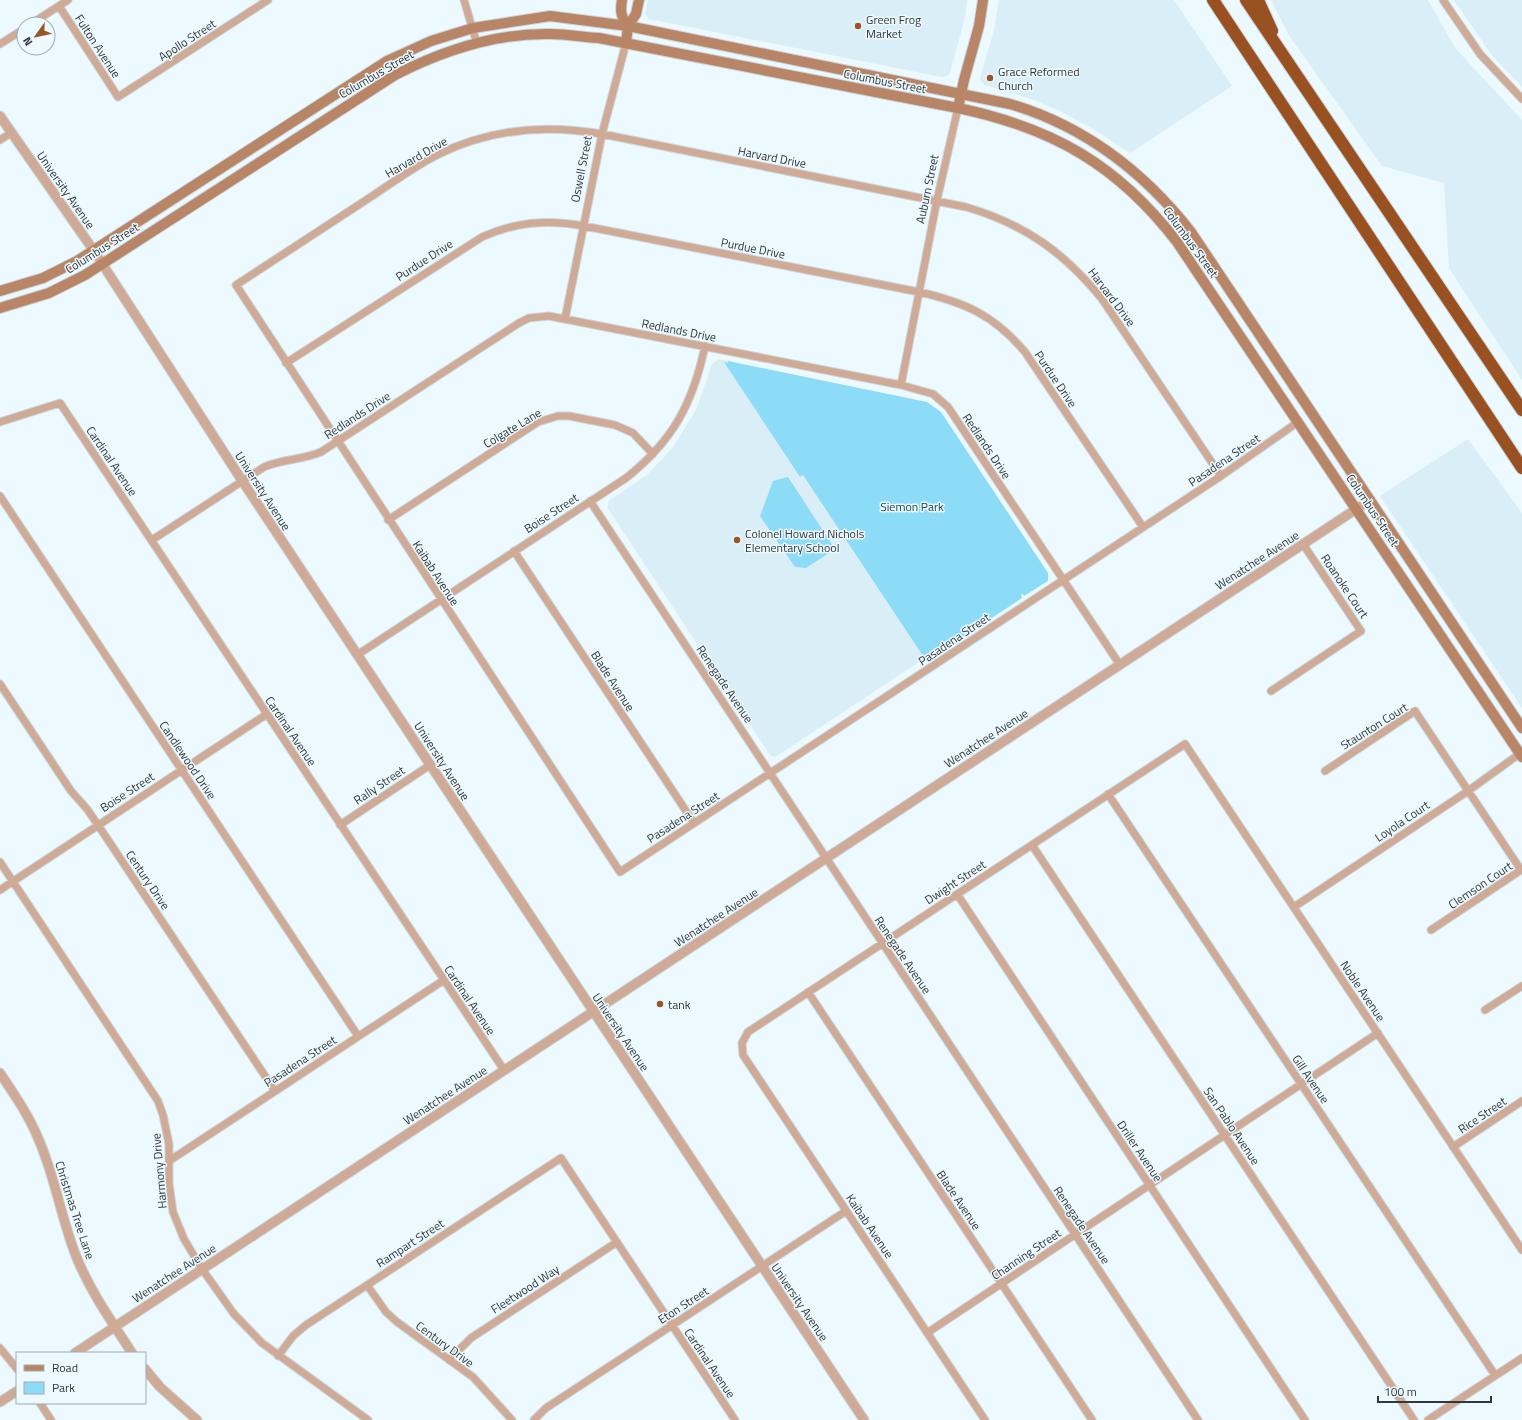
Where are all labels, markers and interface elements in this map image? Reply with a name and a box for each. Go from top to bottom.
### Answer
street label: Fulton Avenue [70,10,126,82]
place label: Green Frog Market [866,10,921,43]
street label: Apollo Street [154,14,220,66]
north arrow [16,16,56,56]
marker: Green Frog Market [853,21,863,31]
text: N [19,34,36,49]
street label: Columbus Street [335,44,418,103]
place label: Grace Reformed Church [998,62,1080,95]
street label: Columbus Street [842,64,929,98]
marker: Grace Reformed Church [985,73,995,83]
street label: Harvard Drive [381,131,451,183]
street label: Oswell Street [565,133,597,204]
street label: Harvard Drive [736,141,808,173]
street label: University Avenue [32,147,100,233]
street label: Auburn Street [910,152,944,225]
street label: Columbus Street [1159,203,1224,282]
street label: Columbus Street [61,217,143,278]
street label: Purdue Drive [719,232,787,264]
street label: Purdue Drive [392,234,456,286]
street label: Harvard Drive [1084,264,1140,330]
street label: Redlands Drive [640,313,718,347]
street label: Purdue Drive [1030,347,1082,411]
street label: Redlands Drive [320,386,394,444]
street label: Colgate Lane [479,403,545,453]
street label: Redlands Drive [958,409,1016,483]
street label: Cardinal Avenue [81,422,143,500]
street label: Pasadena Street [1184,428,1264,491]
street label: University Avenue [230,448,296,534]
street label: Columbus Street [1342,470,1405,551]
street label: Boise Street [520,488,583,538]
park label: Siemon Park [880,497,944,516]
place label: Colonel Howard Nichols Elementary School [745,524,865,557]
street label: Wenatchee Avenue [1211,526,1303,594]
marker: Colonel Howard Nichols Elementary School [732,535,742,545]
street label: Kaibab Avenue [408,537,464,609]
street label: Roanoke Court [1316,550,1374,623]
street label: Pasadena Street [914,607,994,670]
street label: Renegade Avenue [692,641,758,727]
street label: Blade Avenue [586,647,640,715]
street label: Cardinal Avenue [260,692,322,770]
street label: Staunton Court [1337,697,1412,754]
street label: Wenatchee Avenue [940,704,1032,772]
street label: Candlewood Drive [155,717,221,803]
street label: University Avenue [409,718,475,804]
street label: Rally Street [350,760,409,809]
street label: Boise Street [96,767,159,817]
street label: Pasadena Street [643,786,724,848]
street label: Loyola Court [1371,795,1434,846]
street label: Century Drive [121,846,175,914]
street label: Dwight Street [921,855,990,909]
street label: Clemson Court [1444,856,1517,914]
street label: Wenatchee Avenue [670,883,762,951]
street label: Renegade Avenue [870,912,936,998]
street label: Noble Avenue [1336,957,1390,1025]
street label: Cardinal Avenue [439,961,501,1039]
street label: University Avenue [588,989,654,1075]
place label: tank [668,995,691,1014]
marker: tank [655,999,665,1009]
street label: Pasadena Street [260,1030,341,1092]
street label: Gill Avenue [1288,1051,1334,1107]
street label: Wenatchee Avenue [399,1061,491,1129]
street label: San Pablo Avenue [1199,1083,1265,1169]
street label: Rice Street [1454,1091,1511,1138]
street label: Driller Avenue [1112,1116,1168,1186]
street label: Harmony Drive [146,1132,172,1210]
street label: Christmas Tree Lane [50,1158,100,1262]
street label: Blade Avenue [932,1166,986,1234]
street label: Renegade Avenue [1049,1182,1115,1268]
street label: Kaibab Avenue [841,1190,899,1262]
street label: Rampart Street [372,1213,448,1272]
street label: Channing Street [987,1223,1065,1284]
street label: Wenatchee Avenue [128,1239,220,1307]
street label: University Avenue [767,1259,833,1345]
street label: Fleetwood Way [487,1260,563,1318]
street label: Eton Street [654,1281,713,1329]
street label: Century Drive [412,1316,478,1372]
street label: Cardinal Avenue [679,1324,741,1402]
legend [16,1352,146,1404]
text: Road [52,1358,78,1377]
text: Park [52,1378,75,1397]
scale bar [1378,1378,1491,1404]
text: 100 m [1384,1382,1417,1401]

